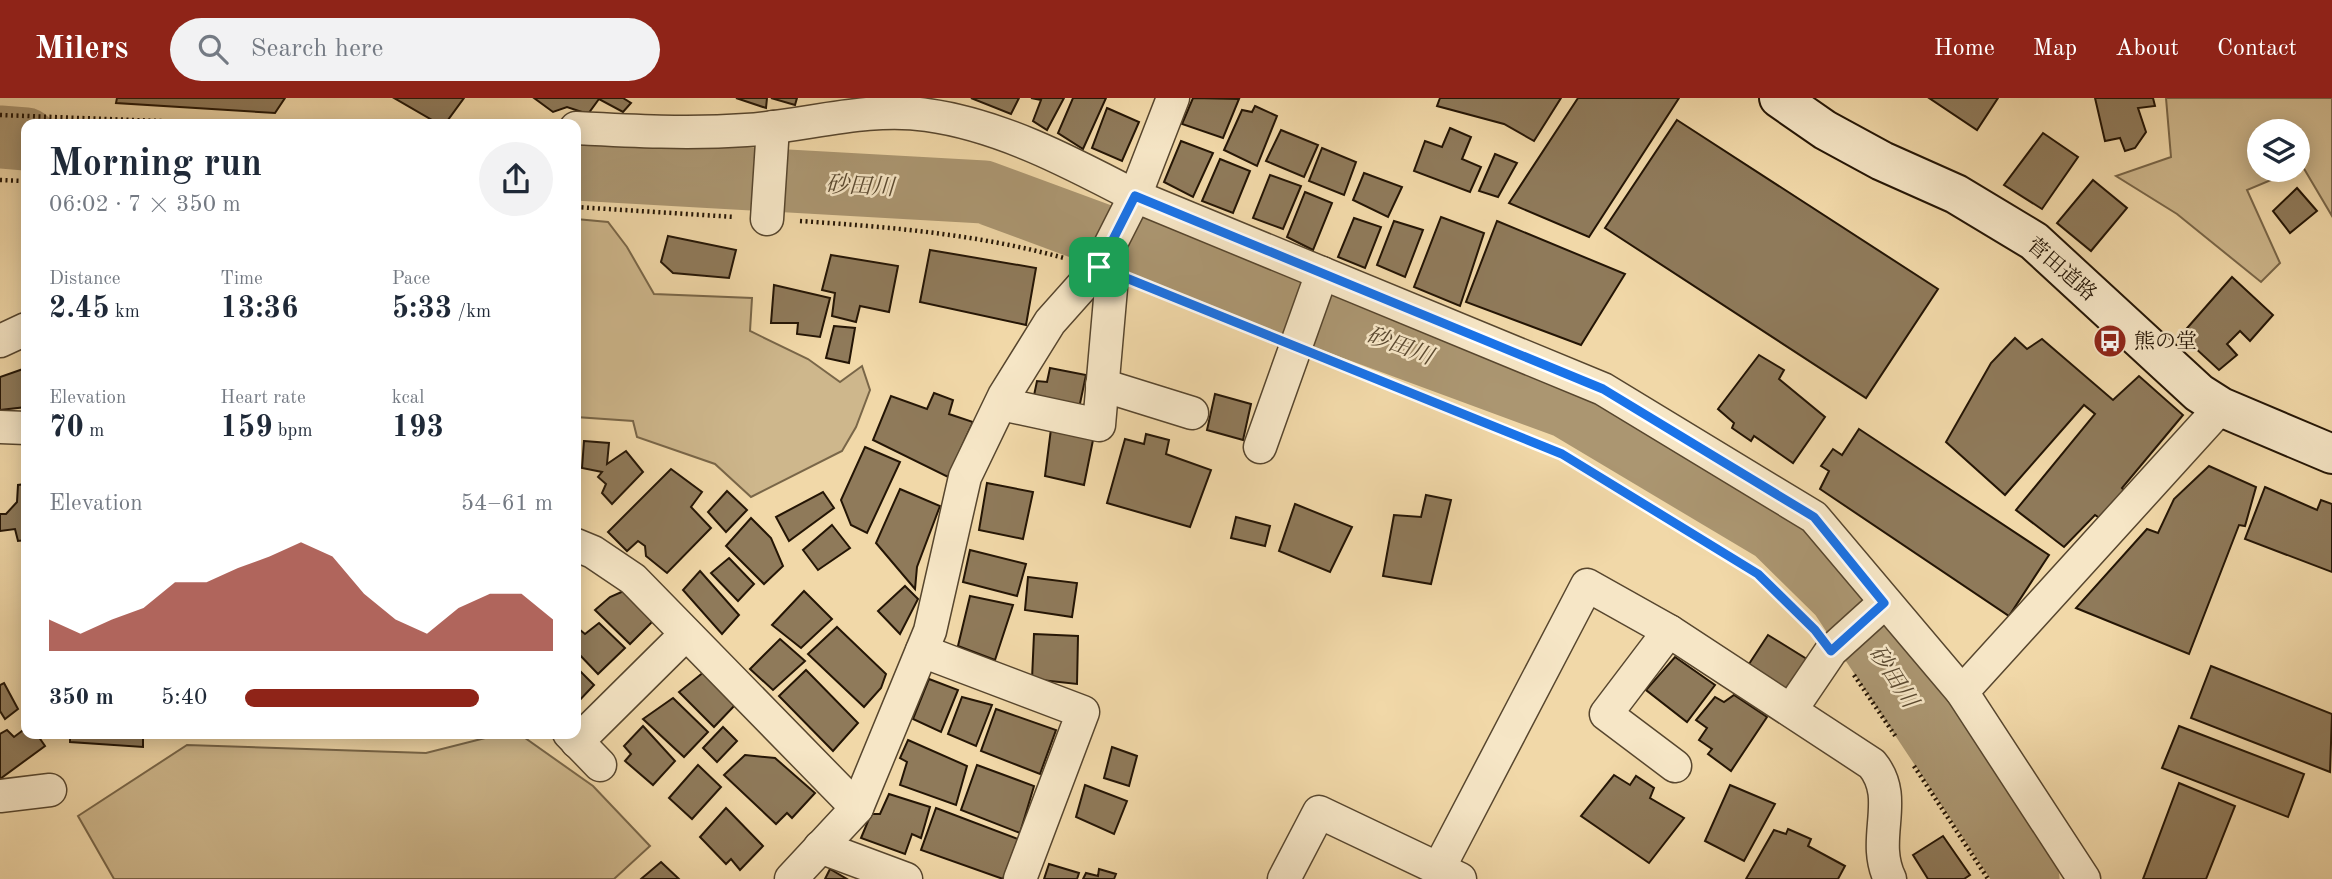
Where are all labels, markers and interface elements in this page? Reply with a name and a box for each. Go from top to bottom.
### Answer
search box [170,18,660,81]
icon: search [194,30,232,68]
text: Milers [35,33,128,66]
text: Search here [250,36,383,62]
text: Home [1934,37,1995,61]
text: Map [2033,37,2077,61]
text: About [2115,37,2179,61]
text: Contact [2217,37,2297,61]
map controls [2247,119,2310,182]
button: layers [2247,119,2310,182]
button: share [479,142,553,216]
text: Morning run [49,146,262,184]
water label: 砂田川 [825,171,898,200]
text: 06:02 · 7 × 350 m [49,193,241,216]
street label: 菅田道路 [2022,233,2101,306]
pin [1069,237,1129,297]
icon: arrive [1080,248,1118,286]
text: Distance [49,270,121,289]
text: Time [220,270,263,289]
text: Pace [392,270,430,289]
text: 2.45 [49,294,110,324]
text: 13:36 [220,294,298,324]
text: 5:33 [392,294,452,324]
text: km [110,303,140,322]
text: /km [452,303,491,322]
water label: 砂田川 [1363,322,1439,370]
bus stop icon: 熊の堂 [2091,322,2129,360]
place label: 熊の堂 [2134,330,2197,353]
text: Elevation [49,389,126,408]
text: Heart rate [220,389,306,408]
text: kcal [392,389,424,408]
text: 70 [49,413,84,443]
text: 159 [220,413,273,443]
text: 193 [392,413,444,443]
text: m [84,422,104,441]
text: bpm [273,422,313,441]
text: Elevation [49,492,143,515]
text: 54–61 m [461,492,553,515]
water label: 砂田川 [1864,641,1924,715]
text: 350 m [49,686,114,709]
text: 5:40 [161,686,207,709]

